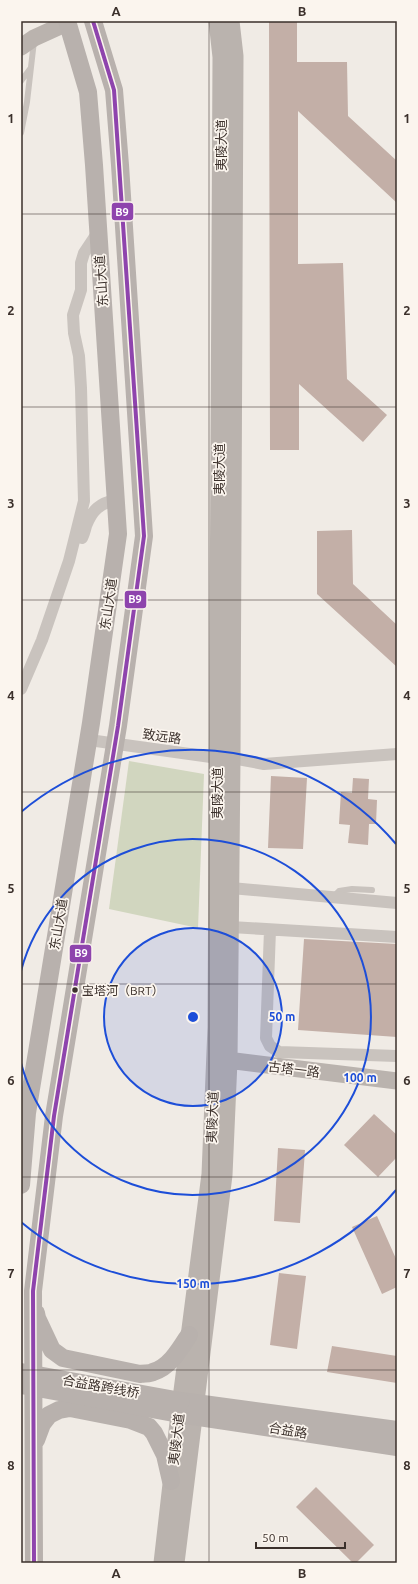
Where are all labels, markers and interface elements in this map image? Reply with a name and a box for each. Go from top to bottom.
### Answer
text: A [111,4,121,18]
text: B [298,4,307,18]
text: 1 [7,111,15,125]
text: 1 [403,111,411,125]
street label: 夷陵大道 [214,119,228,171]
line badge: B9 [111,202,134,221]
text: B9 [115,206,129,218]
street label: 东山大道 [92,255,110,307]
text: 2 [7,303,15,317]
text: 2 [403,303,411,317]
street label: 夷陵大道 [212,443,226,495]
text: 3 [7,496,15,510]
text: 3 [403,496,411,510]
street label: 东山大道 [97,577,119,631]
line badge: B9 [124,590,147,609]
text: B9 [128,593,142,605]
text: 4 [7,688,15,702]
text: 4 [403,688,411,702]
street label: 致远路 [142,726,182,746]
street label: 夷陵大道 [210,767,224,819]
text: 5 [7,881,15,895]
text: 5 [403,881,411,895]
street label: 东山大道 [47,897,69,951]
line badge: B9 [69,944,92,963]
text: B9 [74,947,88,959]
place label: 宝塔河（BRT） [82,984,164,997]
marker: 宝塔河（BRT） [70,985,80,995]
centre of rings [186,1010,200,1024]
text: 50 m [269,1010,295,1023]
street label: 古塔一路 [267,1059,321,1079]
text: 100 m [343,1071,377,1084]
text: 6 [7,1073,15,1087]
text: 6 [403,1073,411,1087]
street label: 夷陵大道 [204,1091,220,1143]
text: 7 [7,1266,15,1280]
text: 7 [403,1266,411,1280]
text: 150 m [176,1277,210,1290]
street label: 合益路跨线桥 [61,1372,141,1400]
street label: 夷陵大道 [166,1412,186,1466]
street label: 合益路 [268,1420,308,1440]
text: 8 [7,1458,15,1472]
text: 8 [403,1458,411,1472]
scale bar [256,1524,345,1550]
text: 50 m [262,1531,289,1544]
text: A [111,1566,121,1580]
text: B [298,1566,307,1580]

